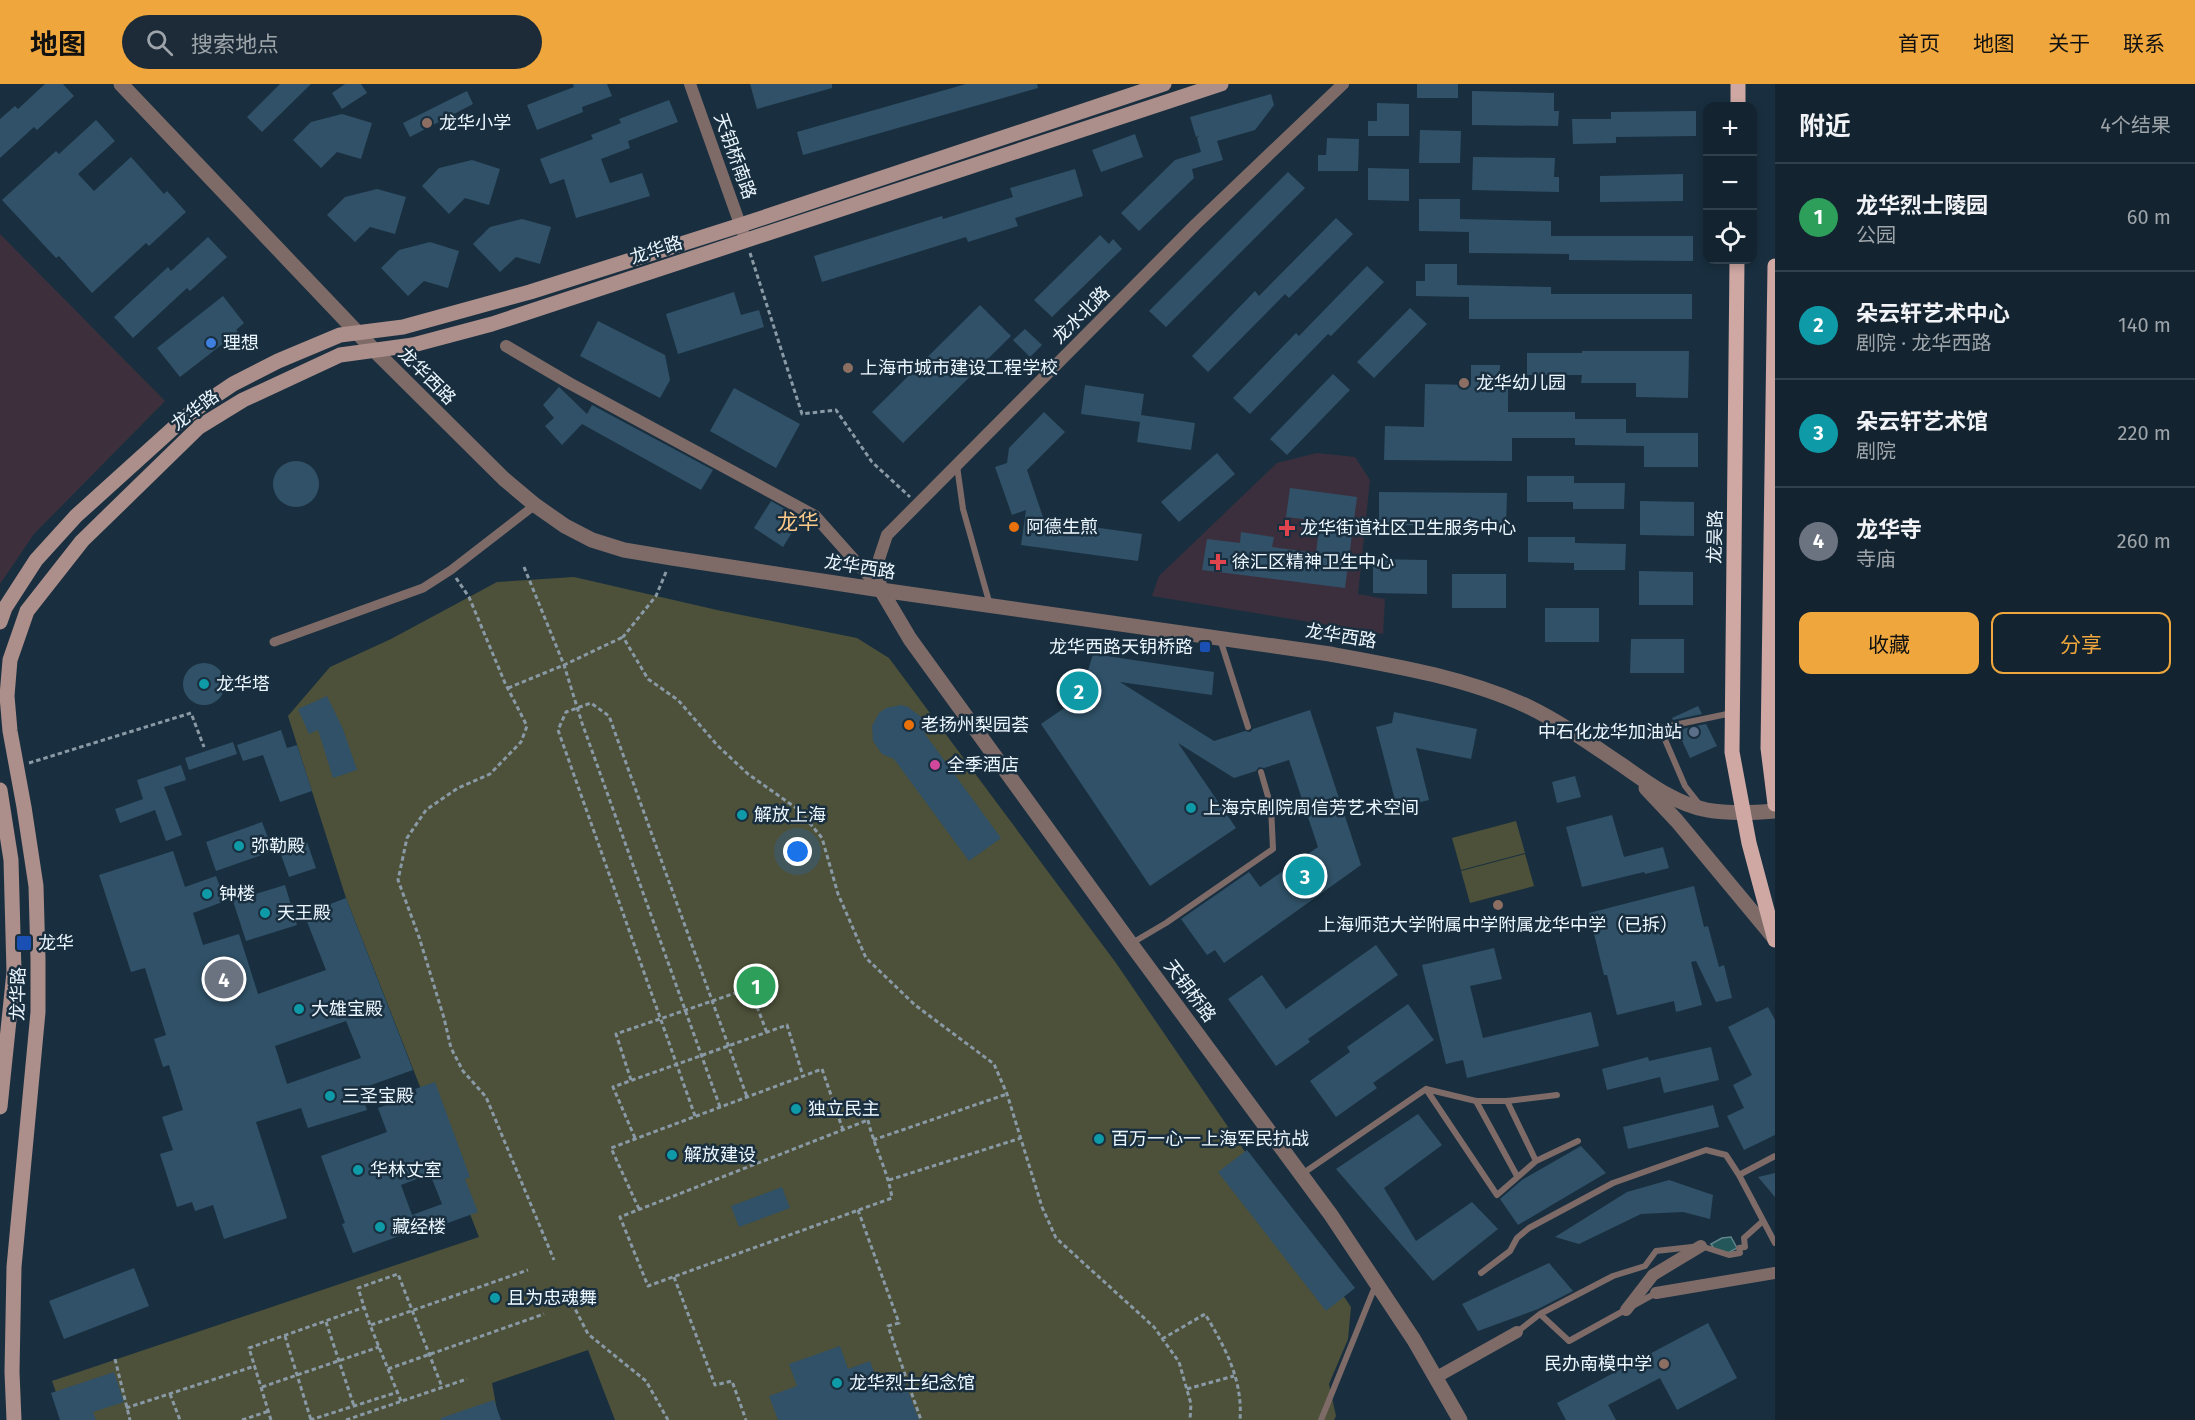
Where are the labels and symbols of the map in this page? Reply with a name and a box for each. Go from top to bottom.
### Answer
street label: 天钥桥南路 [709,110,761,202]
place label: 龙华小学 [439,112,511,134]
marker: 龙华小学 [420,116,434,130]
street label: 龙华路 [627,231,685,269]
street label: 龙水北路 [1048,282,1114,348]
place label: 理想 [223,332,259,354]
marker: 理想 [204,336,218,350]
street label: 龙华西路 [394,343,460,409]
place label: 上海市城市建设工程学校 [860,357,1058,379]
marker: 上海市城市建设工程学校 [841,361,855,375]
place label: 龙华幼儿园 [1476,372,1566,394]
marker: 龙华幼儿园 [1457,376,1471,390]
street label: 龙华路 [167,385,223,435]
district label: 龙华 [777,509,819,535]
street label: 龙吴路 [1704,510,1726,564]
place label: 阿德生煎 [1026,516,1098,538]
place label: 龙华街道社区卫生服务中心 [1300,517,1516,539]
marker: 龙华街道社区卫生服务中心 [1278,519,1296,537]
marker: 阿德生煎 [1007,520,1021,534]
street label: 龙华西路 [823,551,897,583]
place label: 徐汇区精神卫生中心 [1232,551,1394,573]
marker: 徐汇区精神卫生中心 [1209,553,1227,571]
street label: 龙华西路 [1304,620,1378,652]
place label: 龙华西路天钥桥路 [1049,636,1193,658]
marker: 龙华西路天钥桥路 [1198,640,1212,654]
pin: 2 [1060,668,1098,714]
place label: 龙华塔 [216,673,270,695]
marker: 龙华塔 [197,677,211,691]
place label: 老扬州梨园荟 [921,714,1029,736]
marker: 老扬州梨园荟 [902,718,916,732]
place label: 中石化龙华加油站 [1538,721,1682,743]
marker: 中石化龙华加油站 [1687,725,1701,739]
place label: 全季酒店 [947,754,1019,776]
marker: 全季酒店 [928,758,942,772]
place label: 上海京剧院周信芳艺术空间 [1203,797,1419,819]
marker: 上海京剧院周信芳艺术空间 [1184,801,1198,815]
place label: 解放上海 [754,804,826,826]
marker: 解放上海 [735,808,749,822]
place label: 弥勒殿 [251,835,305,857]
your location [783,837,812,866]
marker: 弥勒殿 [232,839,246,853]
pin: 3 [1286,854,1324,898]
place label: 钟楼 [219,883,255,905]
marker: 钟楼 [200,887,214,901]
marker: 上海师范大学附属中学附属龙华中学（已拆） [1491,898,1505,912]
place label: 天王殿 [277,902,331,924]
marker: 天王殿 [258,906,272,920]
place label: 上海师范大学附属中学附属龙华中学（已拆） [1318,914,1678,936]
place label: 龙华 [38,932,74,954]
marker: 龙华 [15,934,33,952]
pin: 4 [204,956,244,1002]
street label: 天钥桥路 [1160,956,1220,1026]
pin: 1 [736,964,776,1008]
street label: 龙华路 [7,967,29,1021]
place label: 大雄宝殿 [311,998,383,1020]
marker: 大雄宝殿 [292,1002,306,1016]
place label: 三圣宝殿 [342,1085,414,1107]
marker: 三圣宝殿 [323,1089,337,1103]
place label: 独立民主 [808,1098,880,1120]
marker: 独立民主 [789,1102,803,1116]
place label: 百万一心一上海军民抗战 [1111,1128,1309,1150]
marker: 百万一心一上海军民抗战 [1092,1132,1106,1146]
place label: 解放建设 [684,1144,756,1166]
marker: 解放建设 [665,1148,679,1162]
place label: 华林丈室 [370,1159,442,1181]
marker: 华林丈室 [351,1163,365,1177]
place label: 藏经楼 [392,1216,446,1238]
marker: 藏经楼 [373,1220,387,1234]
place label: 且为忠魂舞 [507,1287,597,1309]
marker: 且为忠魂舞 [488,1291,502,1305]
place label: 民办南模中学 [1544,1353,1652,1375]
marker: 民办南模中学 [1657,1357,1671,1371]
place label: 龙华烈士纪念馆 [849,1372,975,1394]
marker: 龙华烈士纪念馆 [830,1376,844,1390]

